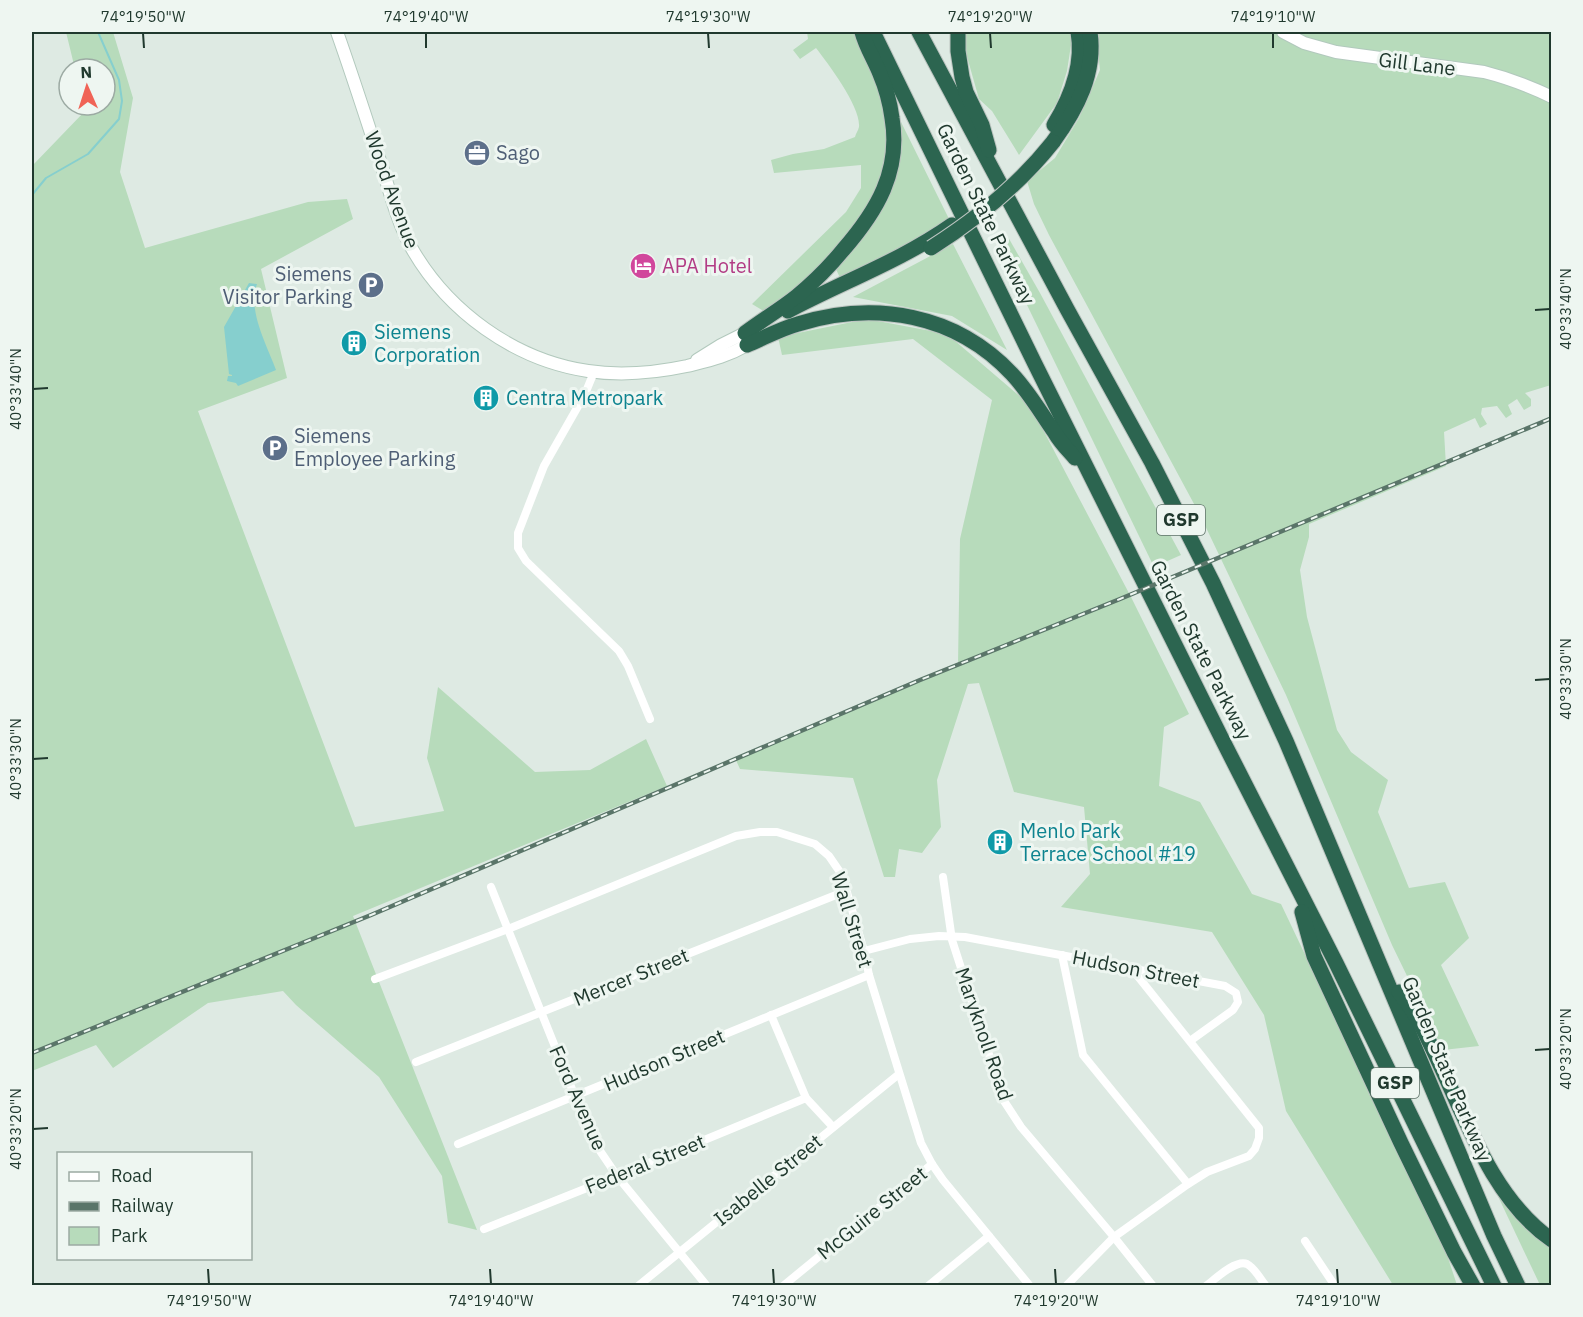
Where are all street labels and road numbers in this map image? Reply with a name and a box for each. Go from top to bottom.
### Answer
street label: Gill Lane [1377,45,1457,82]
street label: Garden State Parkway [931,119,1042,309]
street label: Wood Avenue [359,127,426,252]
road number: GSP [1157,505,1205,535]
street label: Garden State Parkway [1144,555,1259,744]
street label: Wall Street [825,869,880,971]
street label: Mercer Street [569,941,693,1012]
street label: Hudson Street [1070,943,1202,994]
street label: Maryknoll Road [949,964,1020,1104]
street label: Garden State Parkway [1396,972,1499,1166]
street label: Hudson Street [599,1022,728,1097]
street label: Ford Avenue [543,1041,614,1155]
road number: GSP [1371,1068,1419,1098]
street label: Federal Street [581,1127,709,1200]
street label: Isabelle Street [708,1127,828,1232]
street label: McGuire Street [811,1160,932,1265]

